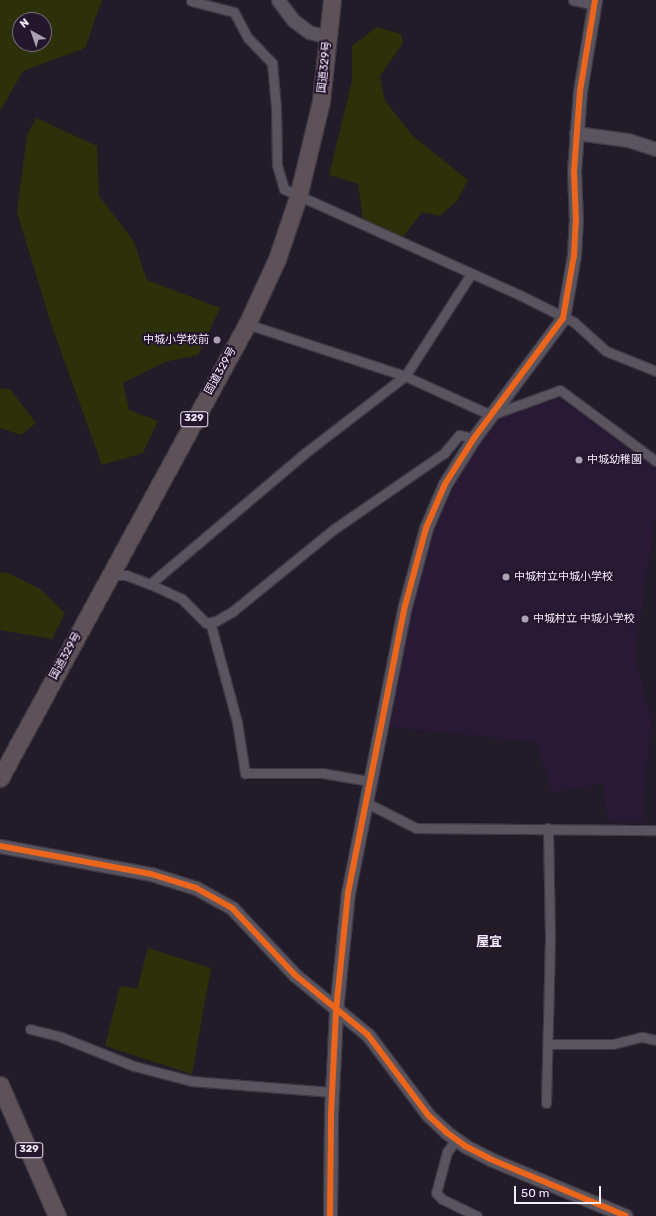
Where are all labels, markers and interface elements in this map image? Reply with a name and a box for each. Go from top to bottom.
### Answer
north arrow [12,12,52,52]
text: N [17,16,32,31]
street label: 国道329号 [316,40,334,94]
place label: 中城小学校前 [143,333,209,347]
marker: 中城小学校前 [212,335,222,345]
street label: 国道329号 [202,345,240,397]
road number: 329 [180,411,208,427]
place label: 中城幼稚園 [587,453,642,467]
marker: 中城幼稚園 [574,455,584,465]
place label: 中城村立中城小学校 [514,570,613,584]
marker: 中城村立中城小学校 [501,572,511,582]
place label: 中城村立 中城小学校 [533,612,635,626]
marker: 中城村立 中城小学校 [520,614,530,624]
street label: 国道329号 [47,630,85,682]
district label: 屋宜 [476,934,502,950]
road number: 329 [15,1142,43,1158]
scale bar [516,1178,603,1204]
text: 50 m [521,1186,549,1200]

